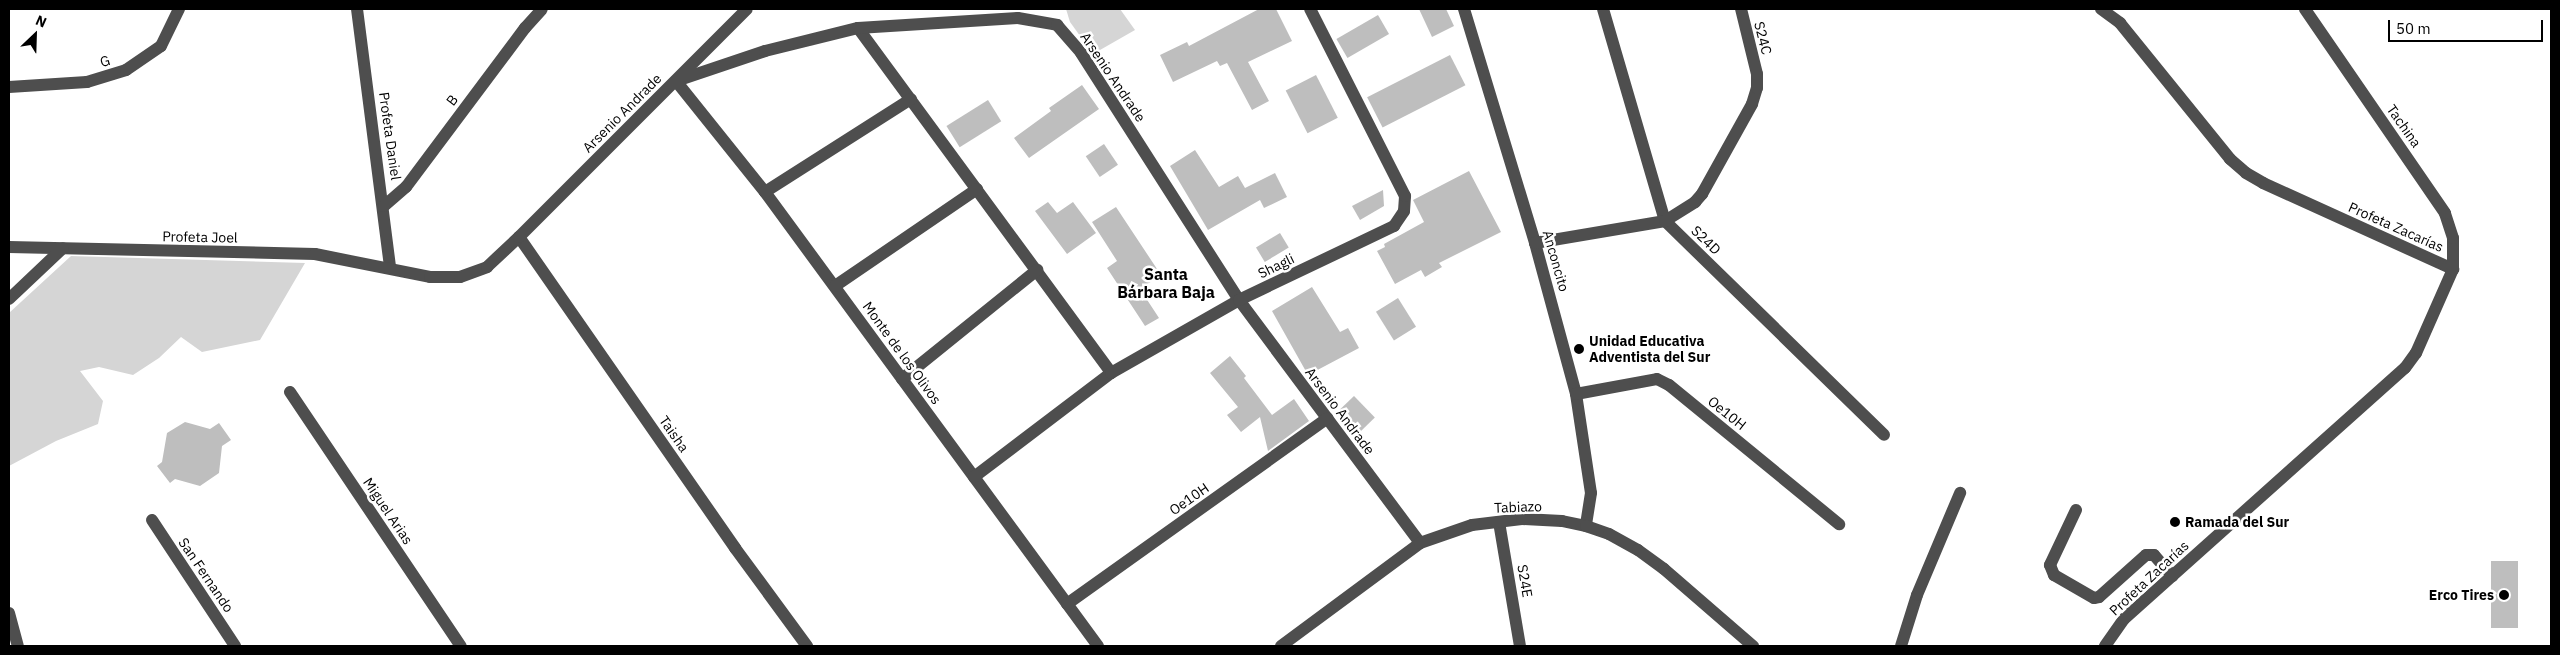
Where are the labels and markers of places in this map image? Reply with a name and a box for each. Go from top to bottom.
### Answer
place label: Unidad Educativa Adventista del Sur [1589,333,1710,366]
marker: Unidad Educativa Adventista del Sur [1573,343,1585,355]
place label: Ramada del Sur [2185,514,2289,530]
marker: Ramada del Sur [2169,516,2181,528]
place label: Erco Tires [2429,587,2494,603]
marker: Erco Tires [2498,589,2510,601]

